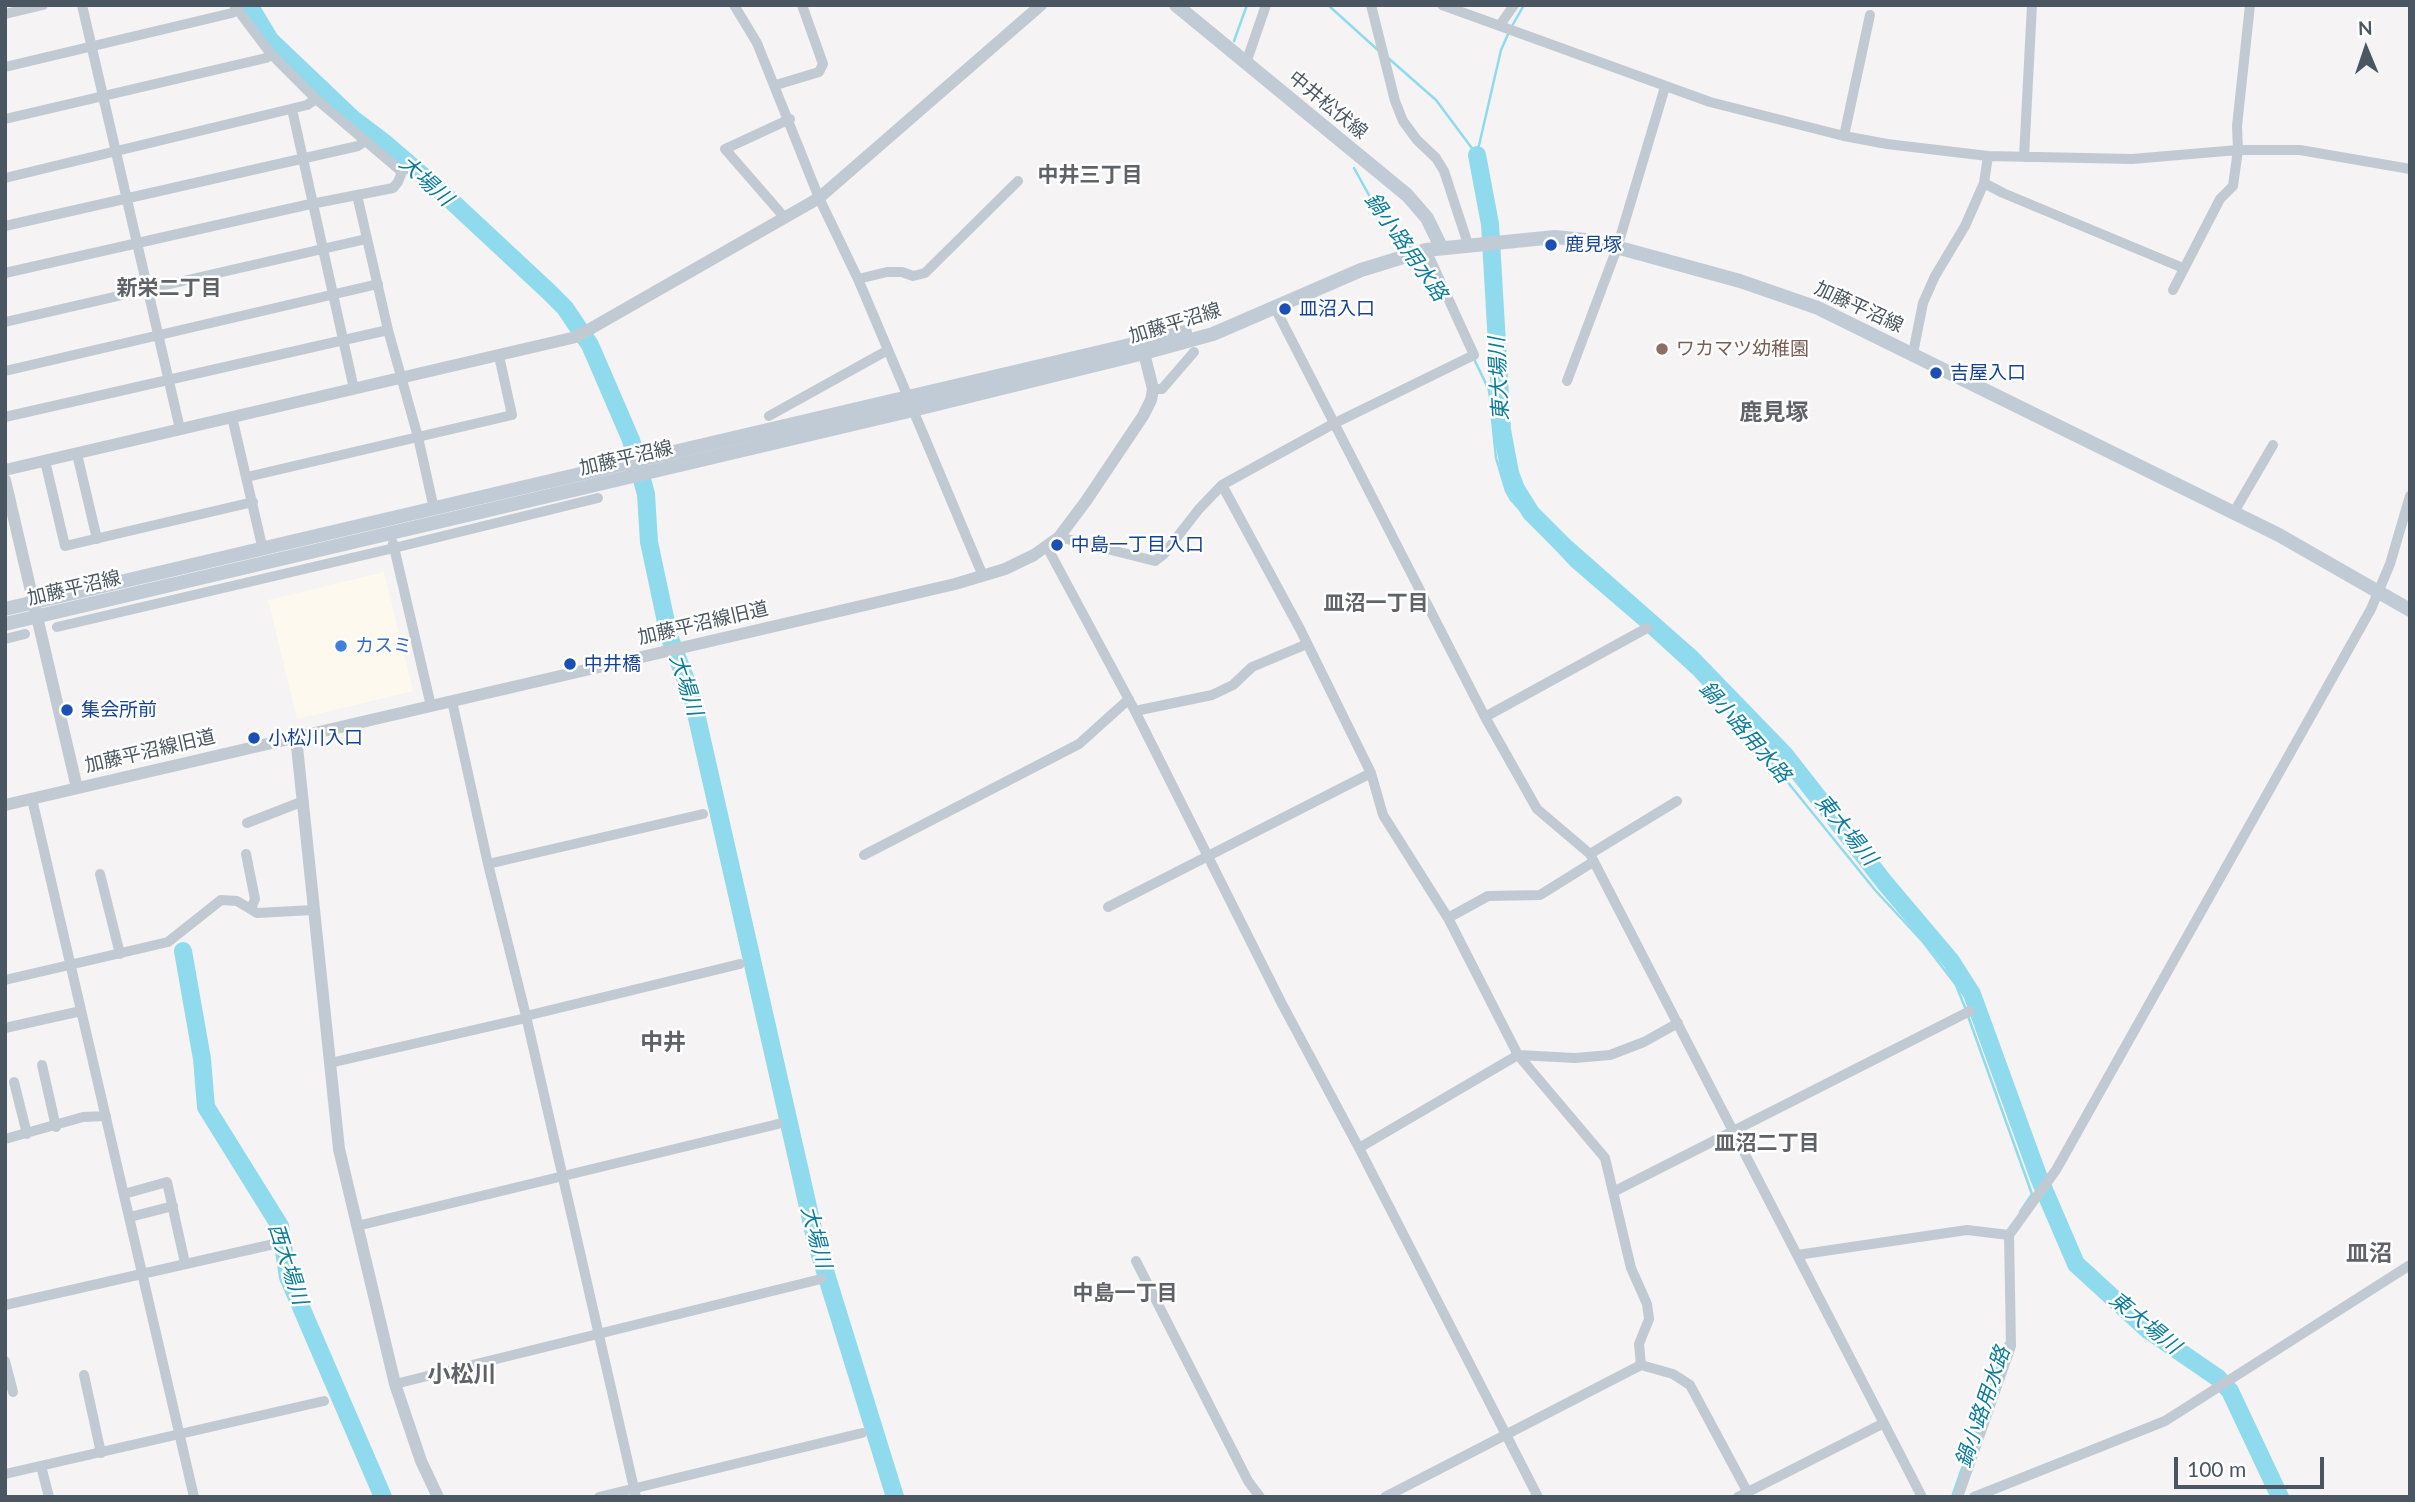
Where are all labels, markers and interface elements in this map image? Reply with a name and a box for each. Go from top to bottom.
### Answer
north arrow [2331,14,2401,84]
text: N [2358,16,2373,39]
street label: 中井松伏線 [1284,66,1372,144]
water label: 大場川 [394,151,458,211]
district label: 中井三丁目 [1038,162,1142,188]
water label: 鍋小路用水路 [1360,188,1452,306]
place label: 鹿見塚 [1565,234,1622,256]
marker: 鹿見塚 [1543,237,1559,253]
district label: 新栄二丁目 [117,275,221,301]
street label: 加藤平沼線 [1811,277,1907,337]
street label: 加藤平沼線 [1126,298,1224,348]
place label: 皿沼入口 [1299,298,1375,320]
marker: 皿沼入口 [1277,301,1293,317]
water label: 東大場川 [1484,336,1514,422]
place label: ワカマツ幼稚園 [1676,338,1809,360]
marker: ワカマツ幼稚園 [1654,341,1670,357]
place label: 吉屋入口 [1950,362,2026,384]
marker: 吉屋入口 [1928,365,1944,381]
district label: 鹿見塚 [1740,399,1808,427]
street label: 加藤平沼線 [577,436,675,480]
place label: 中島一丁目入口 [1071,534,1204,556]
marker: 中島一丁目入口 [1049,537,1065,553]
street label: 加藤平沼線 [25,566,123,610]
district label: 皿沼一丁目 [1324,590,1428,616]
street label: 加藤平沼線旧道 [636,597,770,649]
place label: カスミ [355,635,412,657]
marker: カスミ [333,638,349,654]
water label: 大場川 [664,651,708,719]
place label: 中井橋 [584,653,641,675]
marker: 中井橋 [562,656,578,672]
water label: 鍋小路用水路 [1694,676,1796,788]
place label: 集会所前 [81,699,157,721]
marker: 集会所前 [59,702,75,718]
street label: 加藤平沼線旧道 [83,725,217,777]
place label: 小松川入口 [268,727,363,749]
marker: 小松川入口 [246,730,262,746]
water label: 東大場川 [1810,789,1882,871]
district label: 中井 [640,1029,686,1057]
district label: 皿沼二丁目 [1715,1130,1819,1156]
water label: 大場川 [796,1203,836,1271]
water label: 西大場川 [263,1220,313,1308]
district label: 皿沼 [2346,1240,2392,1268]
district label: 中島一丁目 [1073,1280,1177,1306]
water label: 東大場川 [2104,1287,2186,1359]
water label: 鍋小路用水路 [1951,1343,2015,1471]
district label: 小松川 [428,1361,496,1389]
scale bar [2177,1442,2328,1486]
text: 100 m [2187,1456,2246,1481]

